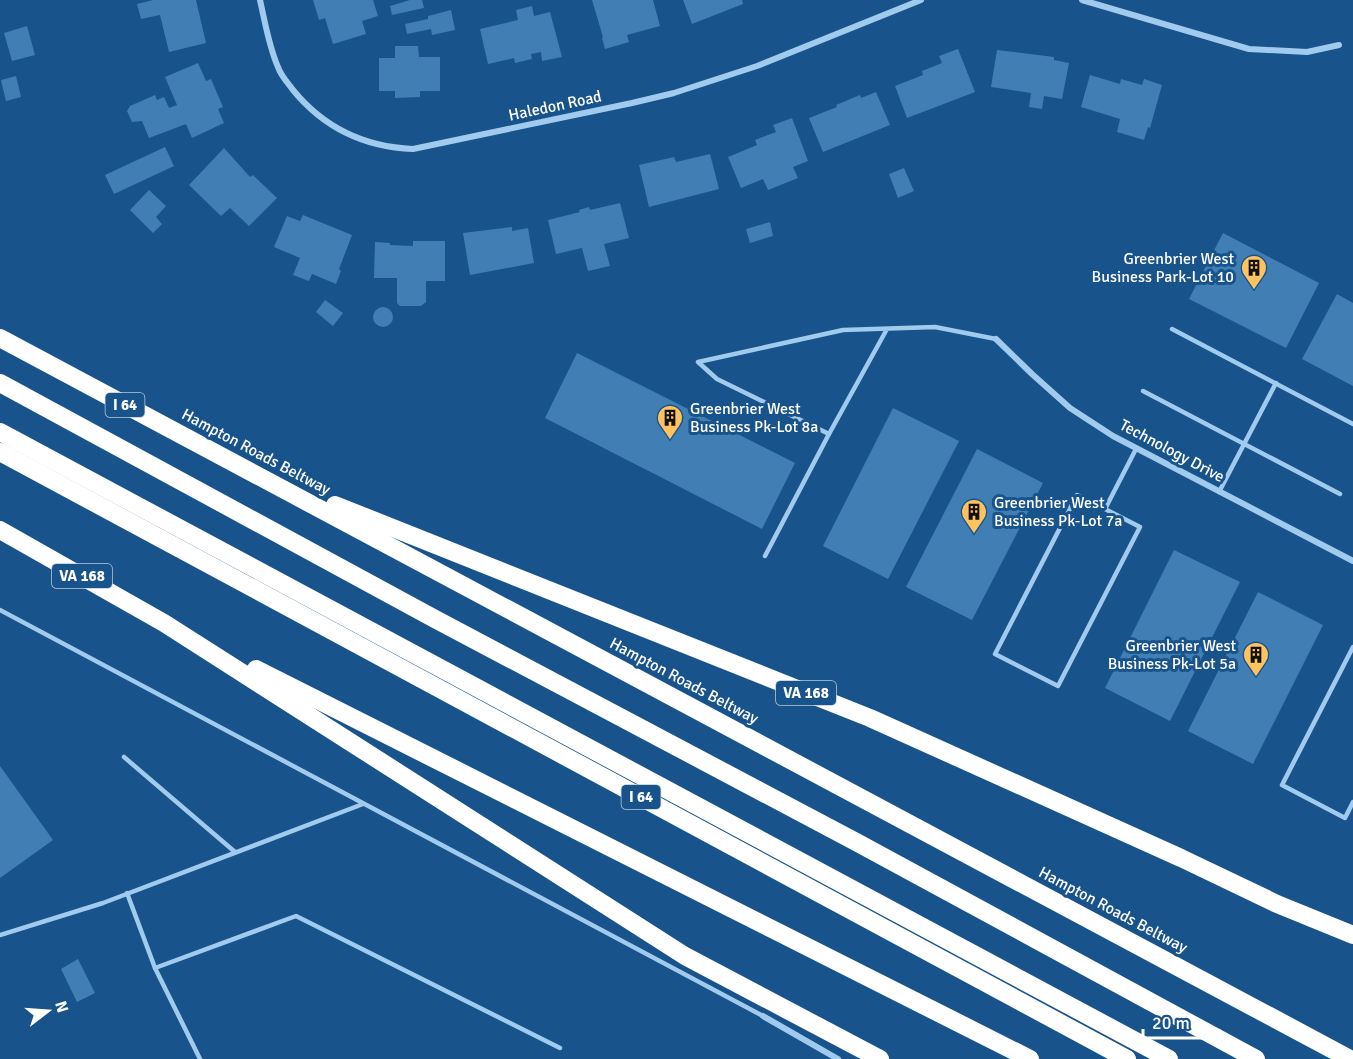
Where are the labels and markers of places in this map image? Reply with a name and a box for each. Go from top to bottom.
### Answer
place label: Greenbrier West Business Park-Lot 10 [1091,249,1234,287]
building icon: Greenbrier West Business Park-Lot 10 [1239,253,1269,291]
place label: Greenbrier West Business Pk-Lot 8a [690,399,818,437]
building icon: Greenbrier West Business Pk-Lot 8a [655,403,685,441]
place label: Greenbrier West Business Pk-Lot 7a [994,493,1122,531]
building icon: Greenbrier West Business Pk-Lot 7a [959,497,989,535]
place label: Greenbrier West Business Pk-Lot 5a [1108,636,1236,674]
building icon: Greenbrier West Business Pk-Lot 5a [1241,640,1271,678]

